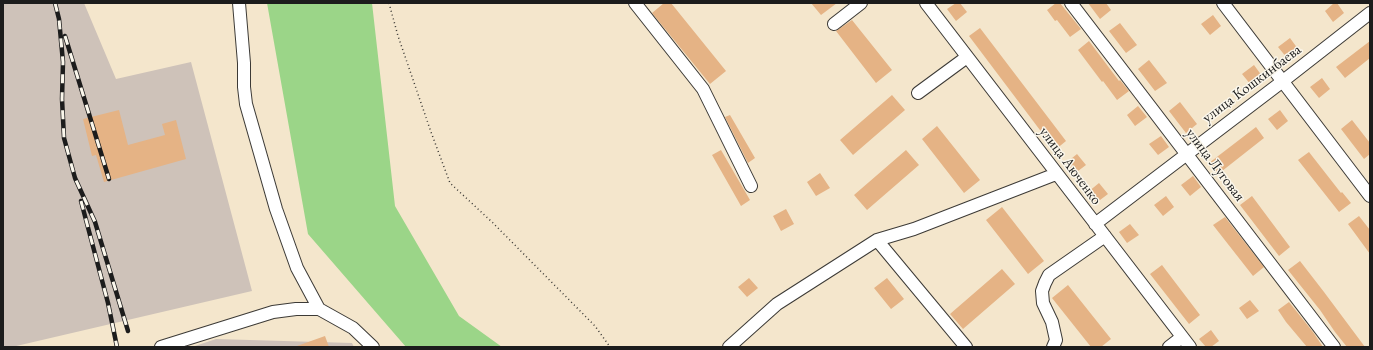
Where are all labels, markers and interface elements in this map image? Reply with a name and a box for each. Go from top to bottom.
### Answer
street label: улица Кошкинбаева [1199,41,1305,127]
street label: улица Аюченко [1035,123,1105,209]
street label: улица Луговая [1182,125,1248,205]

